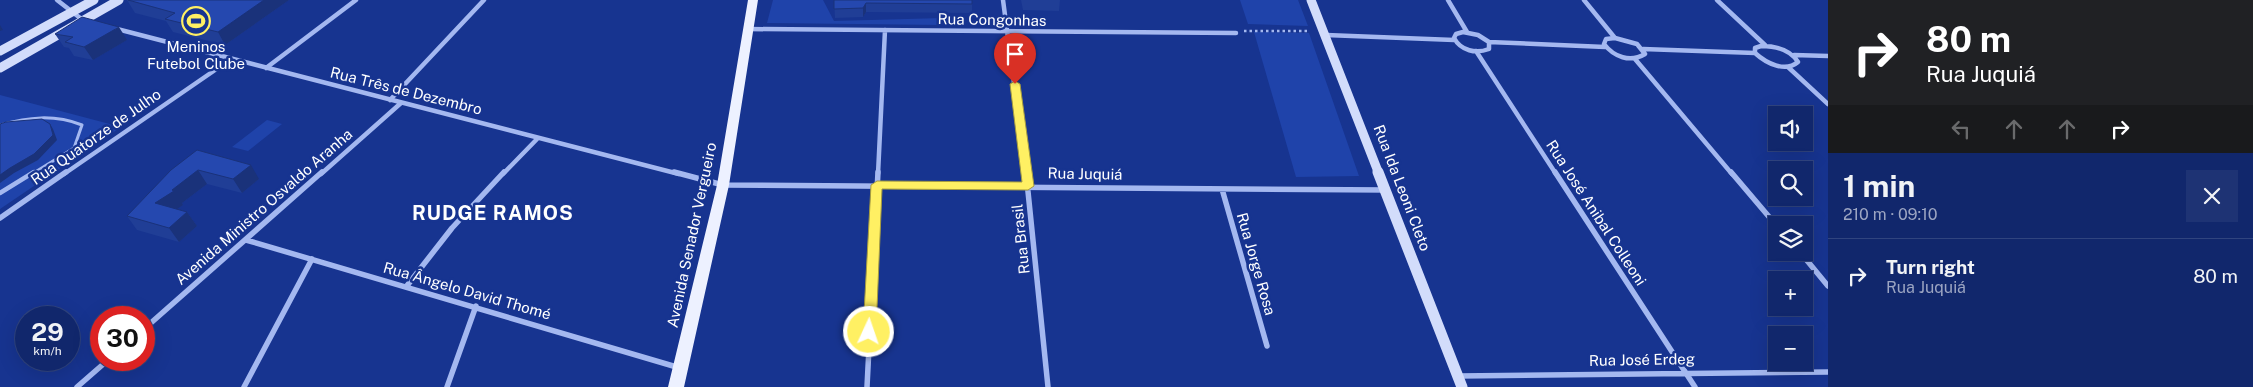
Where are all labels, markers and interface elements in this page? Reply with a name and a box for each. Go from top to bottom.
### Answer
sports icon: Meninos Futebol Clube [181,6,211,36]
street label: Rua Congonhas [937,10,1047,29]
text: 80 m [1926,19,2011,60]
icon: right [1843,20,1908,85]
pin [994,33,1036,84]
place label: Meninos Futebol Clube [147,38,245,72]
icon: arrive [1001,40,1029,68]
text: Rua Juquiá [1926,61,2036,87]
street label: Rua Três de Dezembro [328,63,484,118]
street label: Rua Quatorze de Julho [27,85,164,188]
map controls [1768,106,1813,371]
button: sound [1768,106,1813,151]
icon: left [1947,115,1975,143]
icon: ahead [2000,115,2028,143]
icon: ahead [2053,115,2081,143]
icon: right [2106,115,2134,143]
street label: Rua Ida Leoni Cleto [1371,122,1434,253]
street label: Avenida Ministro Osvaldo Aranha [172,125,356,288]
street label: Rua José Anibal Colleoni [1543,137,1650,288]
street label: Avenida Senador Vergueiro [664,141,719,329]
button: search [1768,161,1813,206]
street label: Rua Juquiá [1047,164,1123,183]
text: 1 min [1843,168,1915,204]
button: close [2186,170,2238,222]
district label: RUDGE RAMOS [412,201,574,225]
street label: Rua Brasil [1008,203,1033,275]
text: 210 m · 09:10 [1843,205,1938,224]
street label: Rua Jorge Rosa [1234,211,1279,317]
button: layers [1768,216,1813,261]
text: Turn right [1886,256,1975,278]
street label: Rua Ângelo David Thomé [381,258,553,323]
icon: right [1843,262,1871,290]
text: 80 m [2193,265,2238,287]
button: + [1768,271,1813,316]
text: Rua Juquiá [1886,278,1966,297]
position arrow [842,305,894,357]
speed limit sign: 30 [90,306,155,371]
text: 29 [31,317,64,347]
button: − [1768,326,1813,371]
text: km/h [33,344,62,358]
street label: Rua José Erdeg [1589,350,1695,369]

